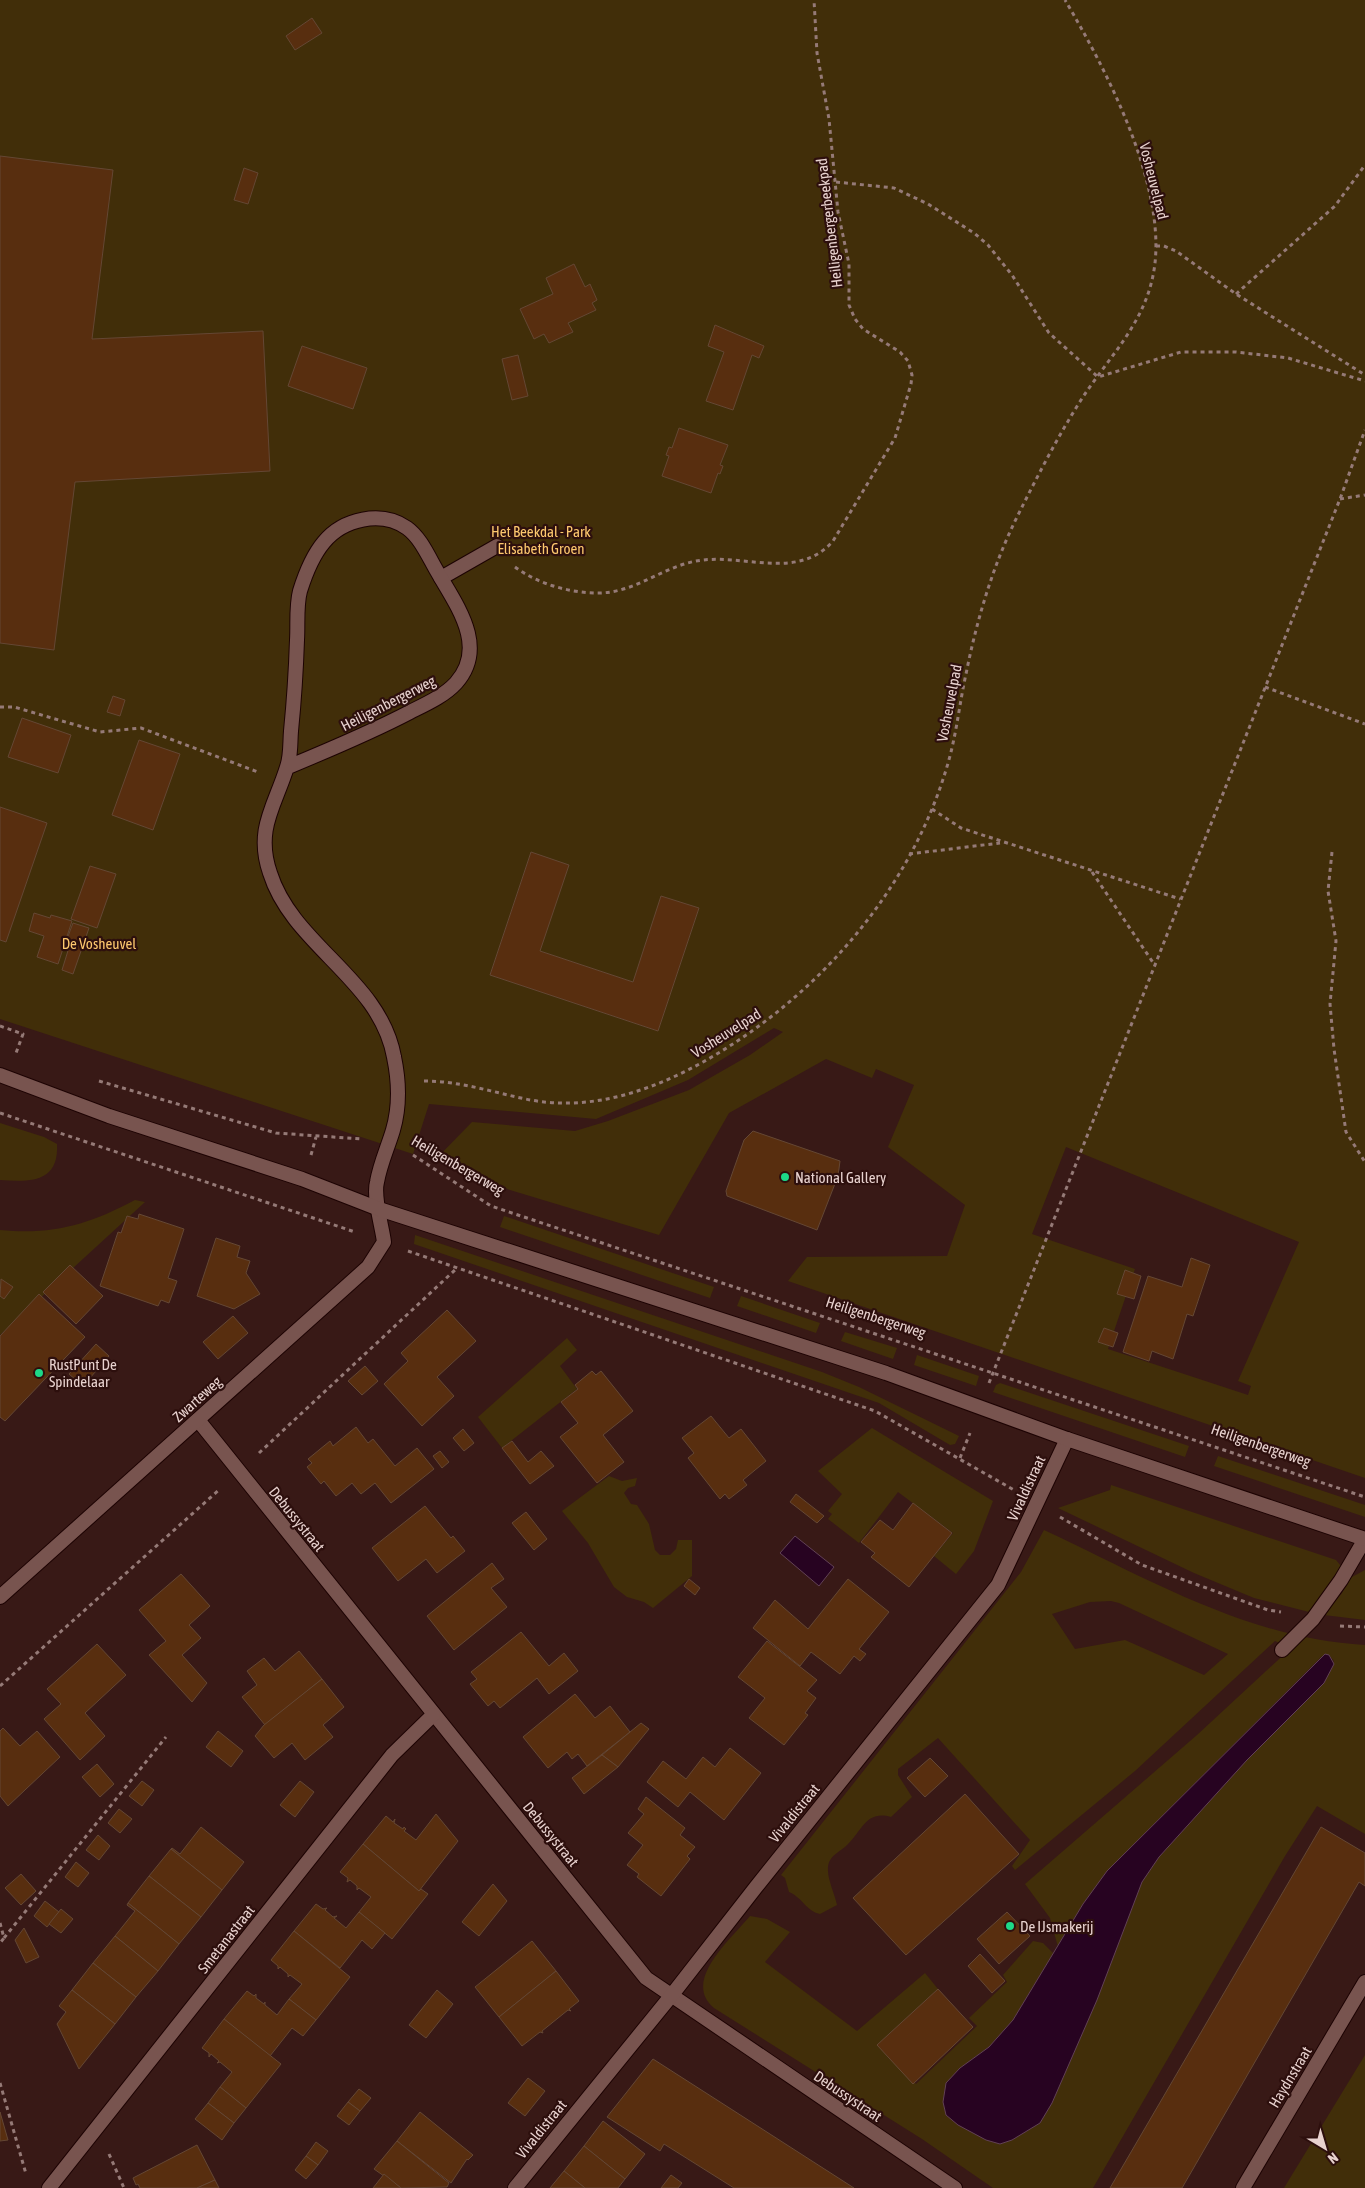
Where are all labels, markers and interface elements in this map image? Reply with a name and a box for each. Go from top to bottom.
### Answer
street label: Vosheuvelpad [1136,141,1172,221]
street label: Heiligenbergerbeekpad [813,157,845,289]
park label: Het Beekdal - Park Elisabeth Groen [491,523,591,557]
street label: Vosheuvelpad [933,663,965,743]
street label: Heiligenbergerweg [338,672,439,734]
park label: De Vosheuvel [62,935,136,952]
street label: Vosheuvelpad [688,1005,764,1061]
street label: Heiligenbergerweg [409,1132,508,1199]
place label: National Gallery [795,1169,886,1186]
marker: National Gallery [779,1171,791,1183]
street label: Heiligenbergerweg [824,1293,929,1341]
place label: RustPunt De Spindelaar [49,1356,117,1390]
marker: RustPunt De Spindelaar [33,1367,45,1379]
street label: Zwarteweg [169,1372,225,1425]
street label: Heiligenbergerweg [1209,1420,1313,1470]
street label: Vivaldistraat [1003,1453,1049,1523]
street label: Debussystraat [266,1483,328,1555]
street label: Vivaldistraat [765,1780,823,1846]
street label: Debussystraat [520,1798,582,1870]
street label: Smetanastraat [194,1902,258,1976]
place label: De IJsmakerij [1020,1918,1093,1935]
marker: De IJsmakerij [1004,1920,1016,1932]
street label: Haydnstraat [1265,2043,1315,2111]
street label: Debussystraat [811,2067,885,2125]
street label: Vivaldistraat [512,2096,570,2162]
north arrow [1300,2123,1350,2173]
text: N [1325,2149,1341,2167]

